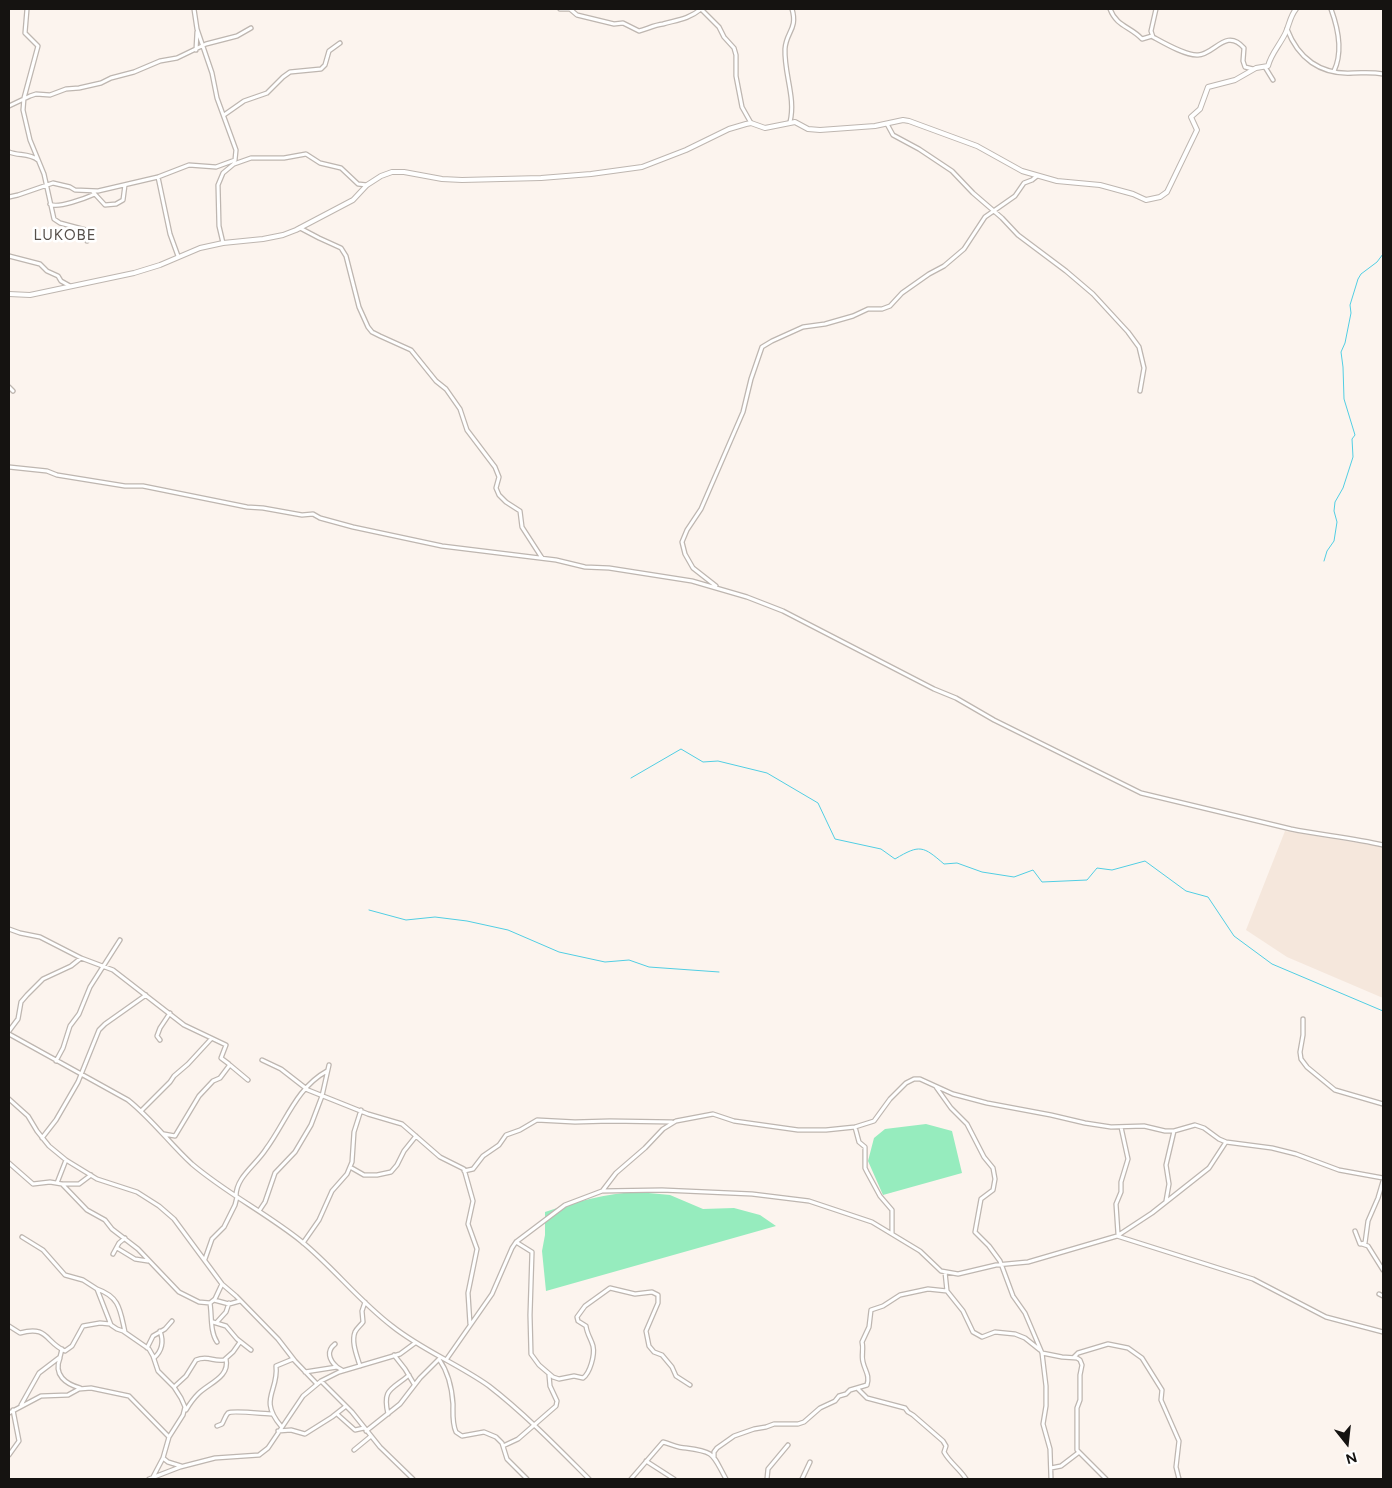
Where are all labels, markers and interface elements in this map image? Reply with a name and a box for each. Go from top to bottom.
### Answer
district label: LUKOBE [33,227,97,245]
north arrow [1322,1418,1372,1468]
text: N [1344,1448,1359,1468]

